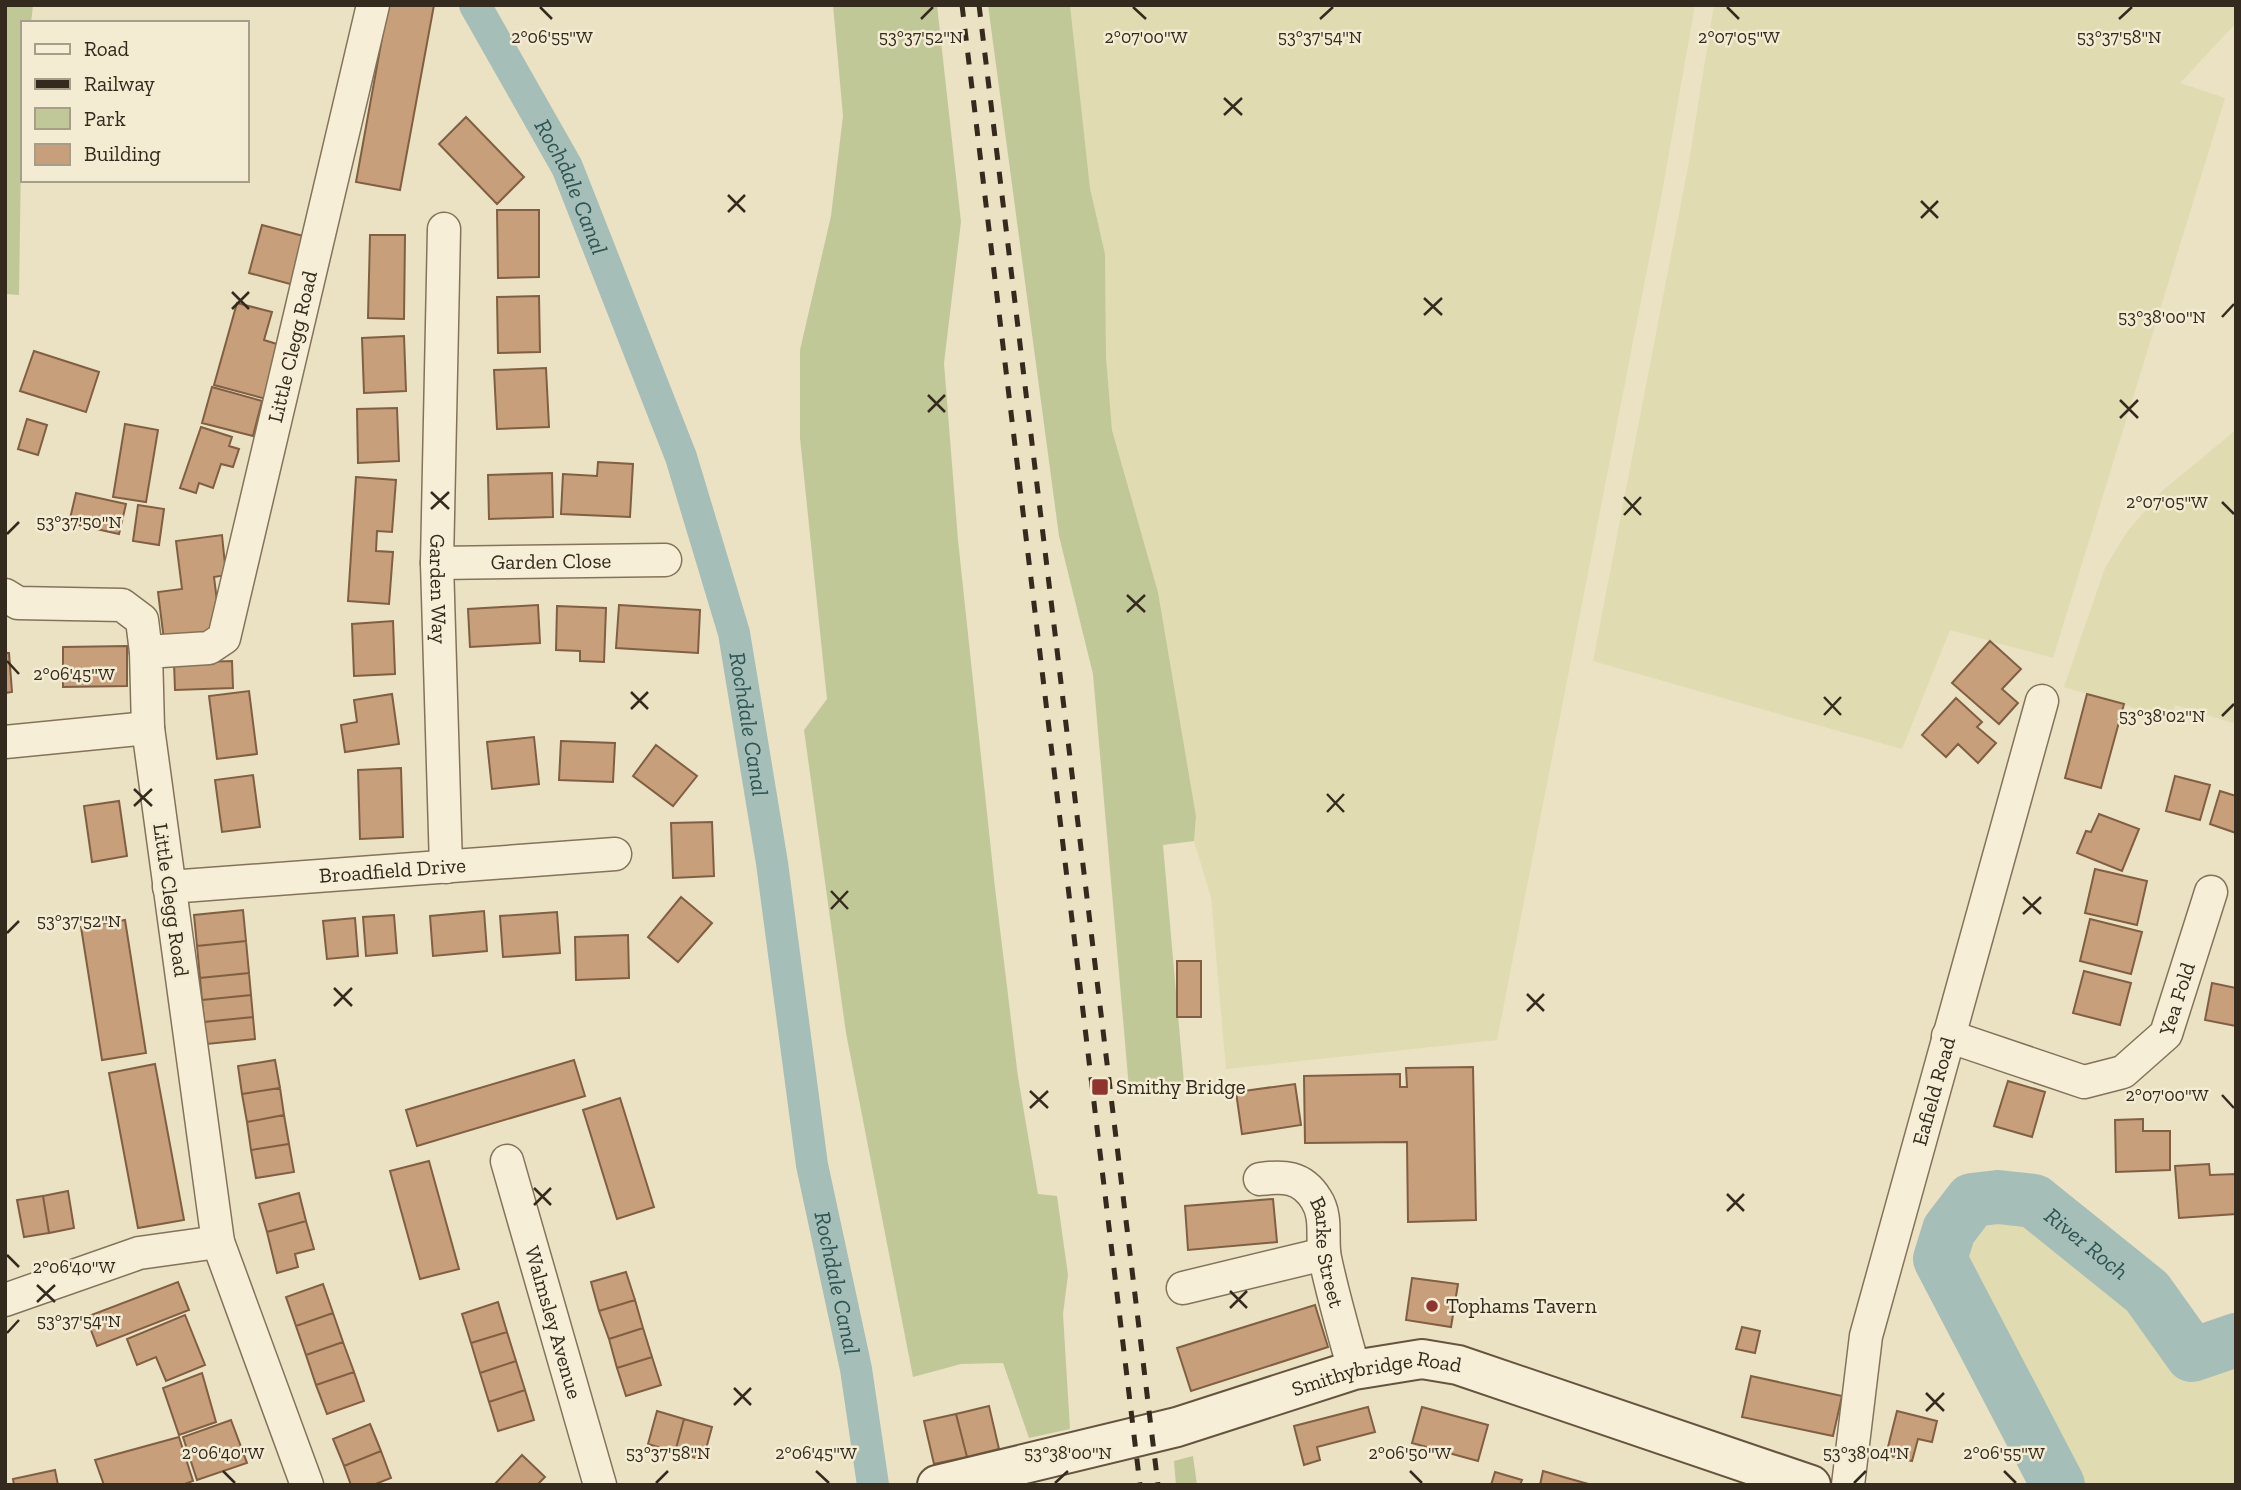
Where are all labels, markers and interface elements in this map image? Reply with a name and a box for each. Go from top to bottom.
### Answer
legend [21,21,248,182]
text: 2°06'55"W [511,26,593,48]
text: 53°37'52"N [879,26,963,48]
text: 2°07'00"W [1105,26,1188,48]
text: 53°37'54"N [1278,26,1362,48]
text: 2°07'05"W [1698,26,1780,48]
text: 53°37'58"N [2077,26,2161,48]
text: Road [84,36,130,61]
text: Railway [84,71,155,96]
text: Park [84,106,126,131]
water label: Rochdale Canal [529,114,614,258]
text: Building [84,141,161,166]
street label: Little Clegg Road [262,268,322,425]
text: 53°38'00"N [2118,306,2206,328]
text: 2°07'05"W [2126,491,2208,513]
text: 53°37'50"N [36,511,122,533]
street label: Garden Way [425,534,452,645]
street label: Garden Close [490,548,612,574]
water label: Rochdale Canal [723,650,775,798]
text: 2°06'45"W [33,663,115,685]
text: 53°38'02"N [2119,705,2205,727]
street label: Little Clegg Road [148,821,195,979]
street label: Broadfield Drive [318,852,467,888]
text: 53°37'52"N [37,910,121,932]
street label: Yea Fold [2153,959,2200,1039]
street label: Eafield Road [1906,1034,1960,1148]
place label: Smithy Bridge [1116,1074,1246,1099]
marker: Smithy Bridge [1090,1077,1110,1097]
text: 2°07'00"W [2126,1084,2209,1106]
street label: Barke Street [1305,1192,1349,1311]
water label: River Roch [2039,1201,2134,1285]
water label: Rochdale Canal [808,1209,866,1357]
street label: Walmsley Avenue [520,1243,588,1402]
text: 2°06'40"W [33,1256,116,1278]
place label: Tophams Tavern [1446,1293,1597,1318]
marker: Tophams Tavern [1424,1298,1440,1314]
text: 53°37'54"N [37,1310,121,1332]
street label: Smithybridge Road [1288,1345,1464,1401]
text: 2°06'40"W [182,1442,265,1464]
text: 53°37'58"N [626,1442,710,1464]
text: 2°06'45"W [775,1442,857,1464]
text: 53°38'00"N [1024,1442,1112,1464]
text: 2°06'50"W [1369,1442,1452,1464]
text: 53°38'04"N [1823,1442,1909,1464]
text: 2°06'55"W [1963,1442,2045,1464]

